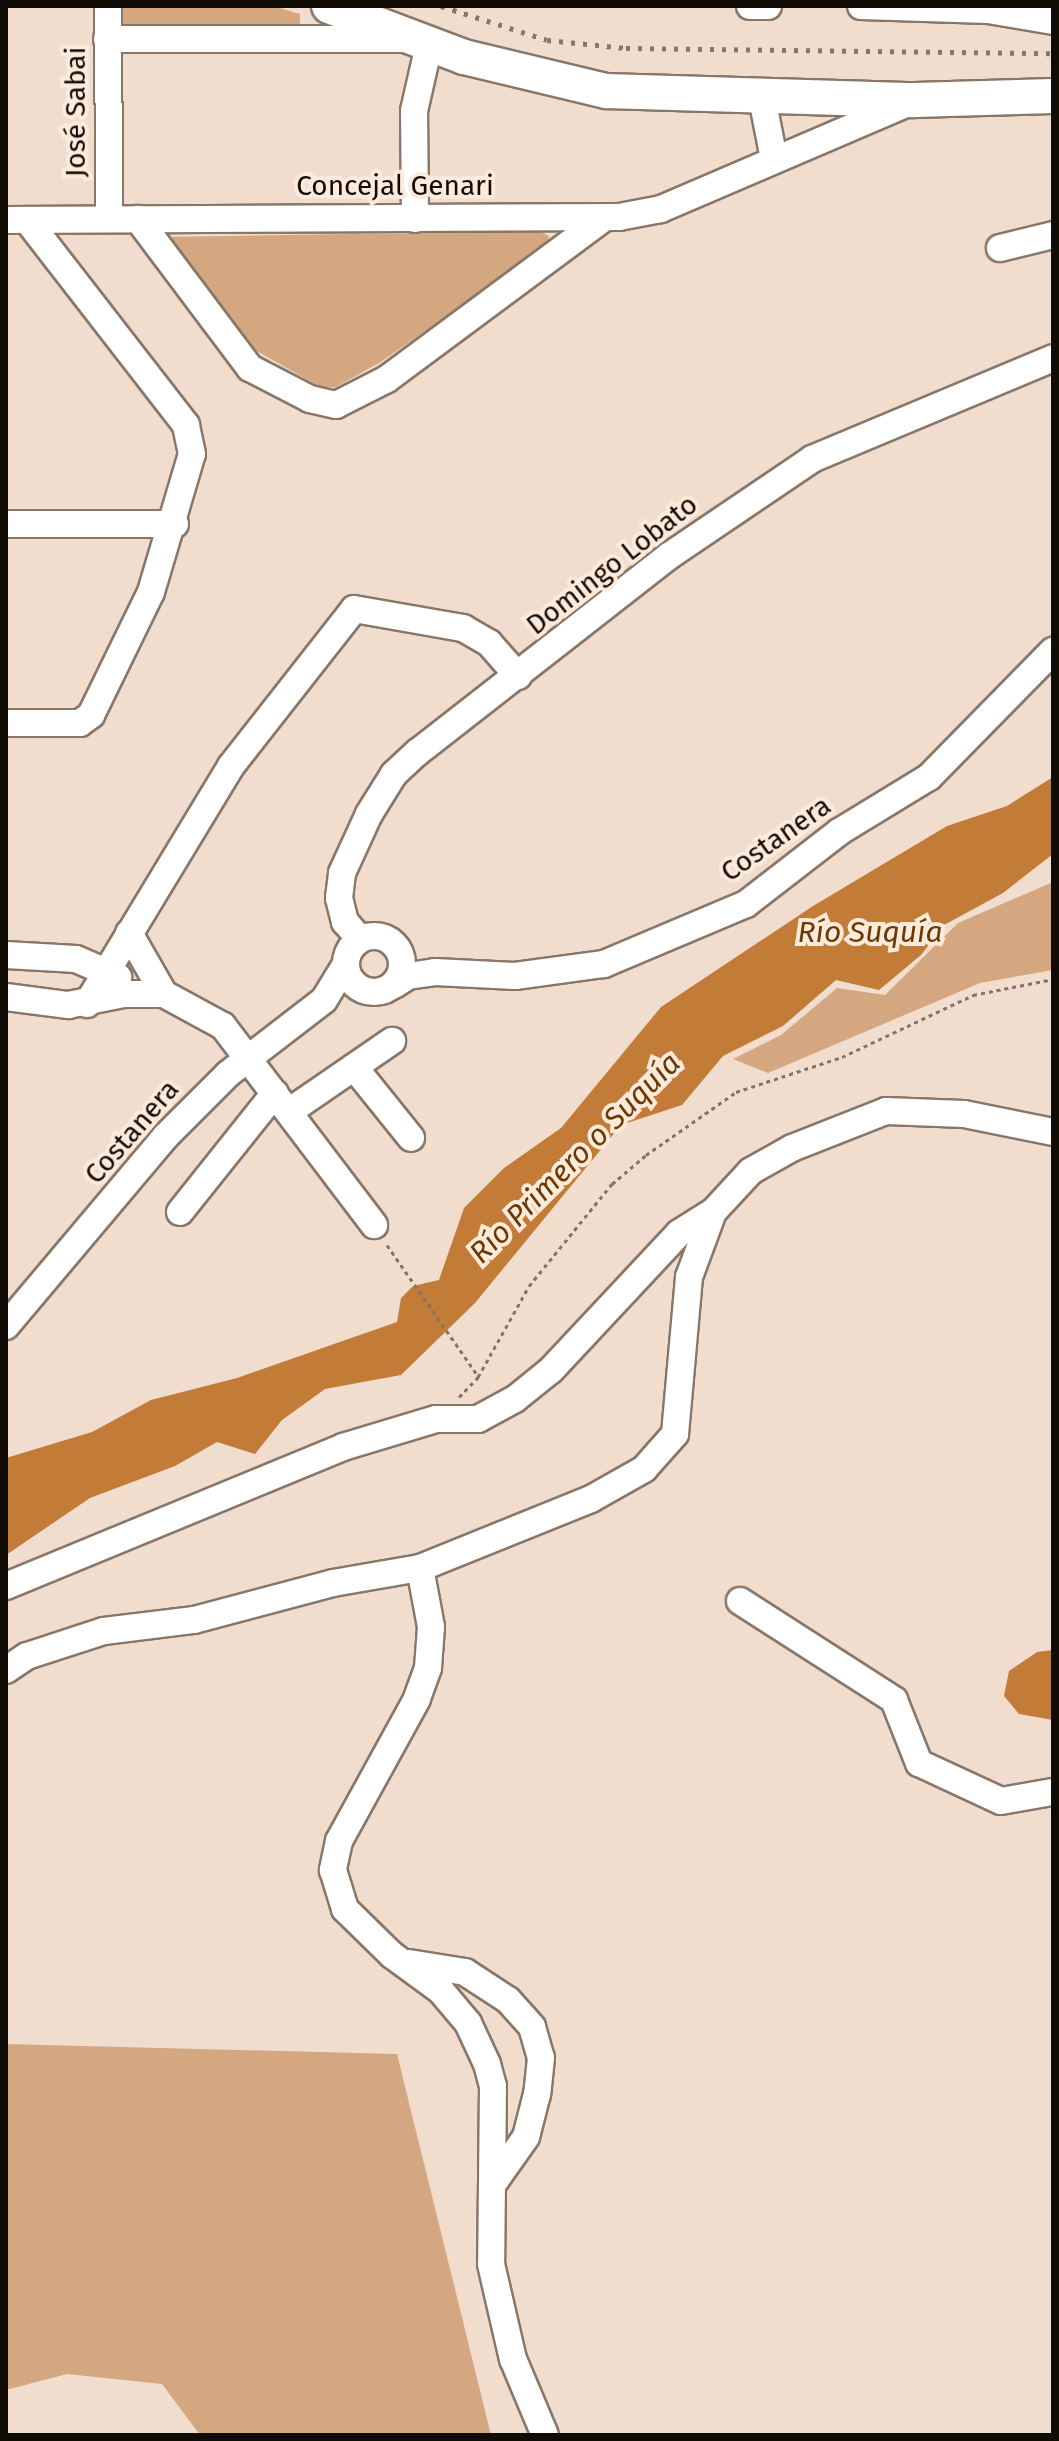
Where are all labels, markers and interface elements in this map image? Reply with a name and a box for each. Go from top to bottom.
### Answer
street label: José Sabai [59,47,93,177]
street label: Concejal Genari [296,169,494,203]
street label: Domingo Lobato [520,488,704,642]
street label: Costanera [715,789,837,889]
water label: Río Suquía [798,914,942,950]
water label: Río Primero o Suquía [462,1045,688,1271]
street label: Costanera [78,1073,186,1191]

